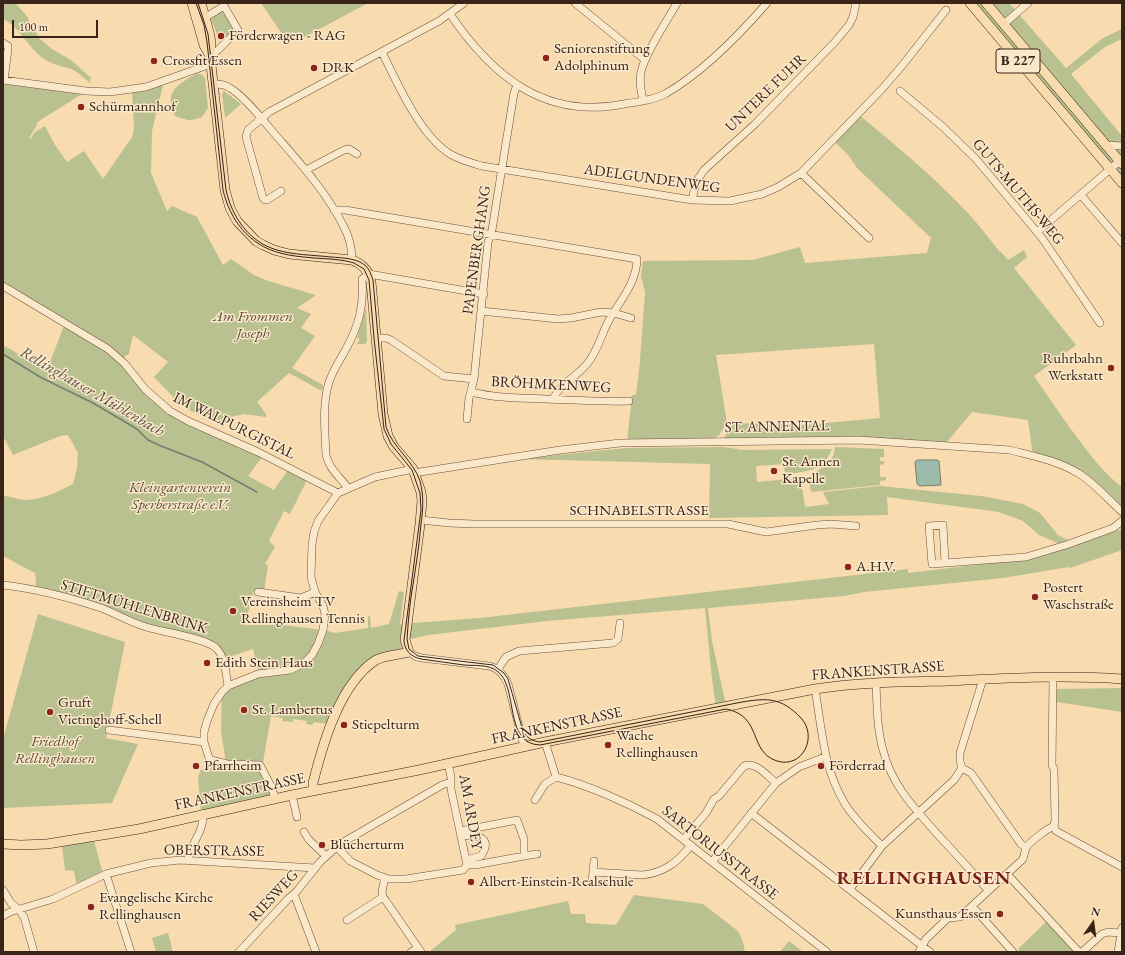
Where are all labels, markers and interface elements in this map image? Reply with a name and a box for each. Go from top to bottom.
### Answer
scale bar [14,12,100,38]
text: 100 m [19,19,48,35]
place label: Förderwagen - RAG [229,27,346,45]
marker: Förderwagen - RAG [216,31,226,41]
place label: Seniorenstiftung Adolphinum [554,40,650,75]
road number: B 227 [996,49,1040,73]
street label: UNTERE FUHR [722,50,810,136]
place label: Crossfit Essen [162,52,242,70]
marker: Seniorenstiftung Adolphinum [541,53,551,63]
marker: Crossfit Essen [149,56,159,66]
place label: DRK [322,59,354,77]
marker: DRK [309,63,319,73]
place label: Schürmannhof [89,98,176,116]
marker: Schürmannhof [76,102,86,112]
street label: GUTS-MUTHS-WEG [968,135,1068,249]
street label: ADELGUNDENWEG [583,161,721,197]
street label: PAPENBERGHANG [459,184,495,316]
park label: Am Frommen Joseph [213,308,293,343]
water label: Rellinghauser Mühlenbach [16,343,168,441]
place label: Ruhrbahn Werkstatt [1043,350,1103,385]
marker: Ruhrbahn Werkstatt [1106,363,1116,373]
street label: BRÖHMKENWEG [490,373,612,397]
street label: IM WALPURGISTAL [170,389,298,463]
street label: ST. ANNENTAL [724,417,830,437]
place label: St. Annen Kapelle [782,453,840,488]
marker: St. Annen Kapelle [769,466,779,476]
park label: Kleingartenverein Sperberstraße e.V. [129,479,231,514]
street label: SCHNABELSTRASSE [569,502,709,520]
place label: A.H.V. [856,558,896,576]
marker: A.H.V. [843,562,853,572]
street label: STIFTMÜHLENBRINK [59,576,209,638]
place label: Postert Waschstraße [1043,579,1114,614]
marker: Postert Waschstraße [1030,592,1040,602]
place label: Vereinsheim TV Rellinghausen Tennis [241,593,365,628]
marker: Vereinsheim TV Rellinghausen Tennis [228,606,238,616]
place label: Edith Stein Haus [215,654,313,672]
street label: FRANKENSTRASSE [811,657,945,685]
marker: Edith Stein Haus [202,658,212,668]
place label: Gruft Vietinghoff-Schell [58,694,162,729]
place label: St. Lambertus [252,701,333,719]
street label: FRANKENSTRASSE [490,703,624,749]
marker: St. Lambertus [239,705,249,715]
marker: Gruft Vietinghoff-Schell [45,707,55,717]
place label: Stiepelturm [352,716,420,734]
marker: Stiepelturm [339,720,349,730]
place label: Wache Rellinghausen [616,727,698,762]
park label: Friedhof Rellinghausen [15,733,95,768]
marker: Wache Rellinghausen [603,740,613,750]
place label: Pfarrheim [204,757,262,775]
place label: Förderrad [829,757,886,775]
marker: Pfarrheim [191,761,201,771]
marker: Förderrad [816,761,826,771]
street label: FRANKENSTRASSE [173,769,307,815]
street label: AM ARDEY [455,773,485,851]
street label: SARTORIUSSTRASSE [658,802,782,904]
place label: Blücherturm [330,836,404,854]
marker: Blücherturm [317,840,327,850]
street label: OBERSTRASSE [164,841,264,861]
street label: RIESWEG [245,866,303,926]
district label: RELLINGHAUSEN [837,868,1011,890]
place label: Albert-Einstein-Realschule [479,873,634,891]
marker: Albert-Einstein-Realschule [466,877,476,887]
place label: Evangelische Kirche Rellinghausen [99,889,213,924]
marker: Evangelische Kirche Rellinghausen [86,902,96,912]
north arrow [1073,903,1113,943]
text: N [1090,903,1102,919]
place label: Kunsthaus Essen [895,905,992,923]
marker: Kunsthaus Essen [995,909,1005,919]

